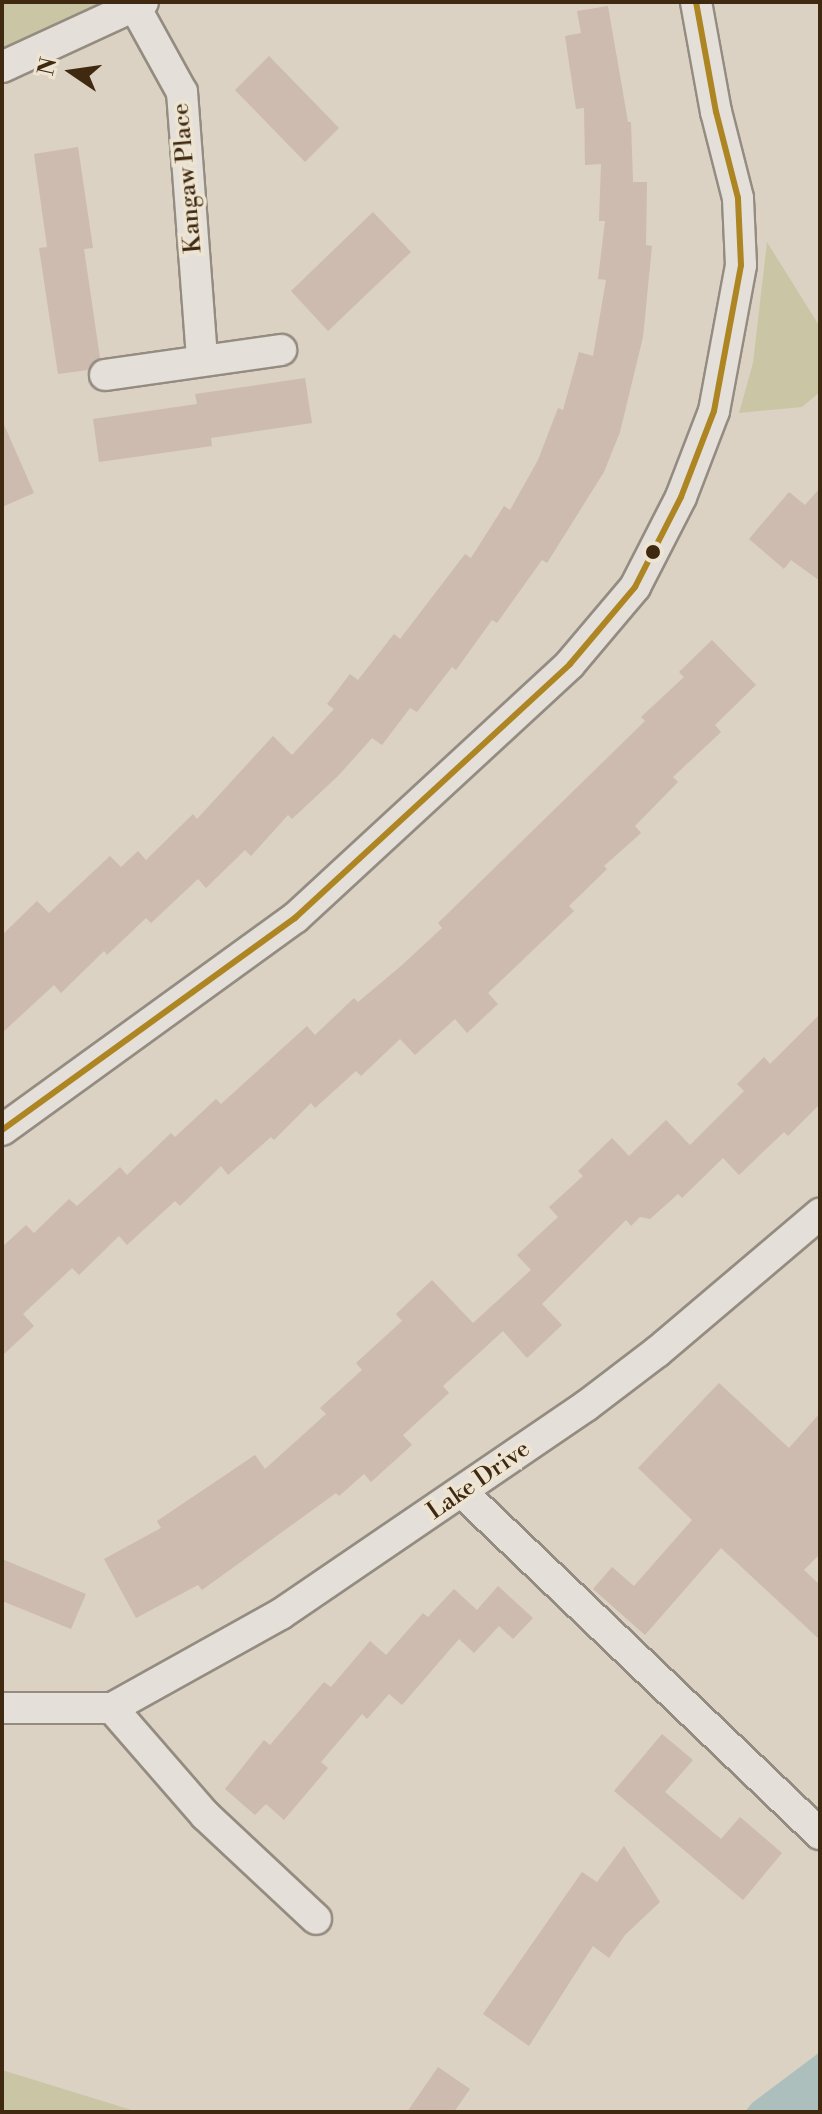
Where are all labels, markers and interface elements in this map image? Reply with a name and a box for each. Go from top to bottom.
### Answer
north arrow [32,32,112,112]
text: N [33,55,63,78]
street label: Kangaw Place [167,102,209,254]
unlabelled marker [645,544,661,560]
street label: Lake Drive [422,1435,536,1527]

